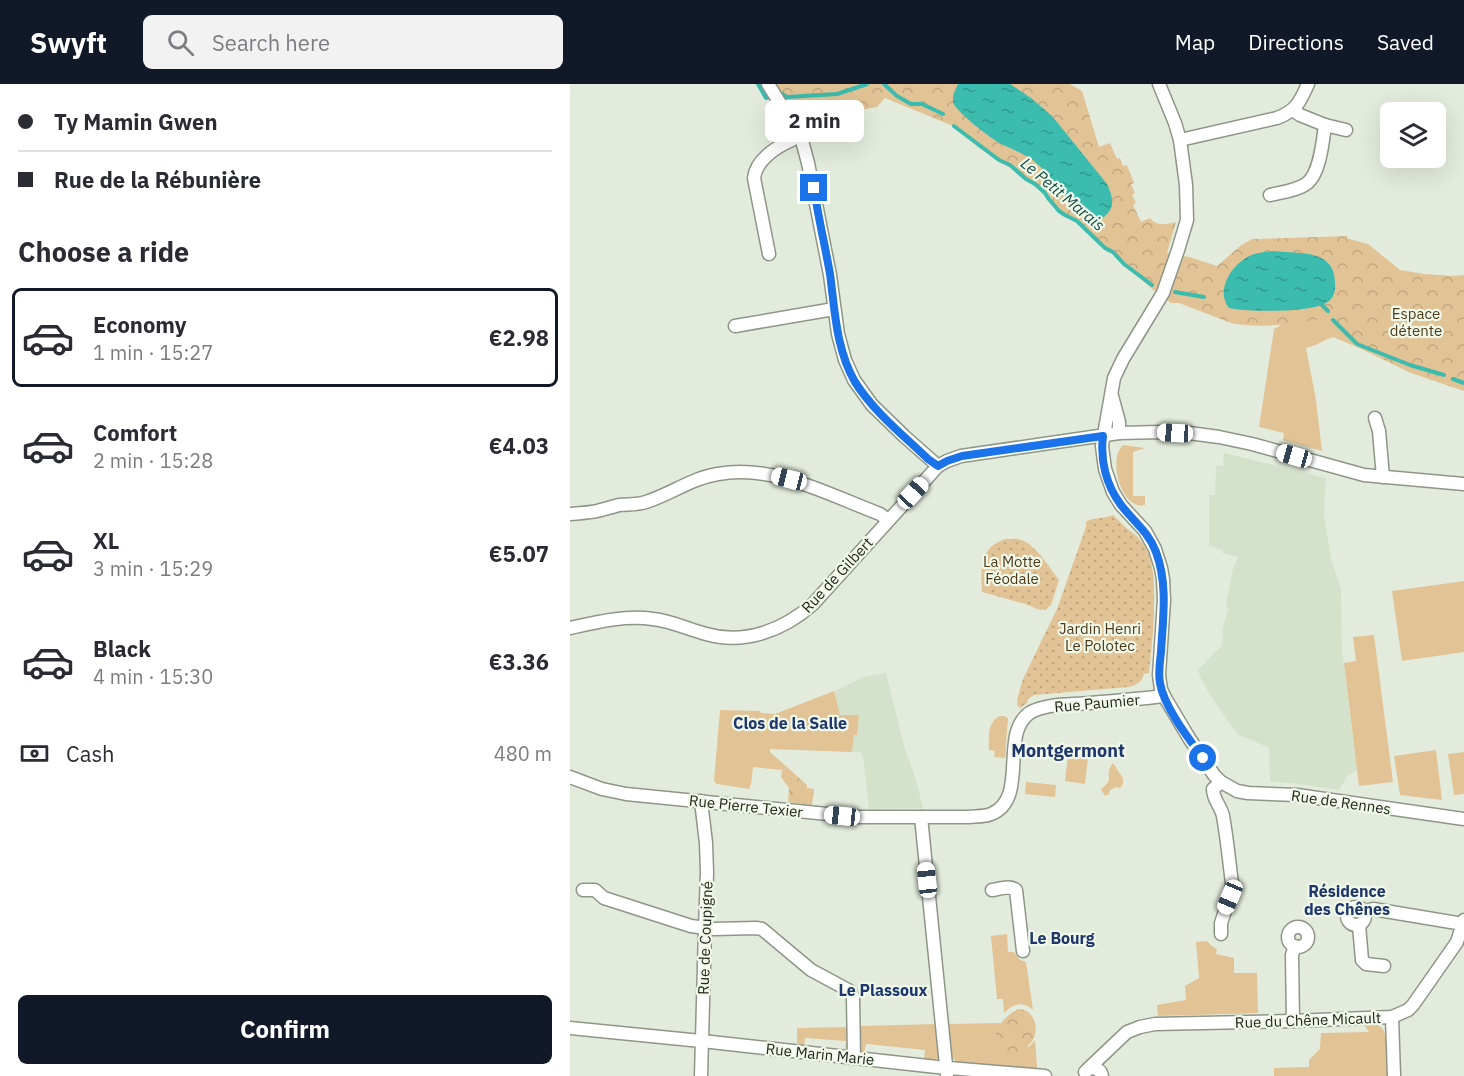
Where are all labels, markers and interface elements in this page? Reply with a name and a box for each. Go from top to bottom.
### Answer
search box [143,15,563,69]
text: Swyft [30,24,107,61]
icon: search [164,26,197,59]
text: Search here [212,28,330,57]
text: Map [1175,28,1215,56]
text: Directions [1248,28,1344,56]
text: Saved [1377,28,1434,56]
callout: 2 min [764,101,864,143]
map controls [1380,102,1446,168]
button: layers [1380,102,1446,168]
text: Ty Mamin Gwen [54,107,218,136]
text: 2 min [788,107,841,134]
water label: Le Petit Marais [1017,153,1109,235]
text: Rue de la Rébunière [54,165,261,194]
route end [800,174,827,201]
text: Choose a ride [18,234,189,269]
park label: Espace détente [1390,304,1442,340]
text: Economy [93,310,187,339]
icon: car [21,311,75,365]
text: €2.98 [489,323,549,352]
text: 1 min · 15:27 [93,339,213,366]
text: Comfort [93,418,177,447]
icon: car [21,419,75,473]
car [1157,423,1193,443]
text: €4.03 [489,431,549,460]
car [1274,442,1314,470]
text: 2 min · 15:28 [93,447,213,474]
car [769,466,809,492]
car [894,474,932,512]
text: XL [93,526,119,555]
icon: car [21,527,75,581]
street label: Rue de Gilbert [797,533,877,617]
text: €5.07 [489,539,549,568]
park label: La Motte Féodale [983,552,1041,588]
text: 3 min · 15:29 [93,555,213,582]
park label: Jardin Henri Le Polotec [1059,619,1141,655]
text: Black [93,634,151,663]
icon: car [21,635,75,689]
text: €3.36 [489,647,549,676]
text: 4 min · 15:30 [93,663,213,690]
street label: Rue Paumier [1053,690,1141,716]
district label: Clos de la Salle [733,713,847,733]
icon: cash [18,737,51,770]
text: Cash [66,739,115,768]
district label: Montgermont [1011,739,1125,762]
text: 480 m [494,740,552,767]
route start [1189,744,1216,771]
street label: Rue de Rennes [1290,786,1392,818]
street label: Rue Pierre Texier [688,791,804,821]
car [823,805,861,827]
car [916,861,938,899]
car [1215,877,1245,917]
street label: Rue de Coupigné [694,881,716,995]
district label: Résidence des Chênes [1304,881,1390,919]
district label: Le Bourg [1029,928,1095,948]
district label: Le Plassoux [838,980,928,1000]
button: Confirm [18,995,552,1064]
street label: Rue du Chêne Micault [1235,1008,1381,1032]
street label: Rue Marin Marie [765,1039,875,1069]

